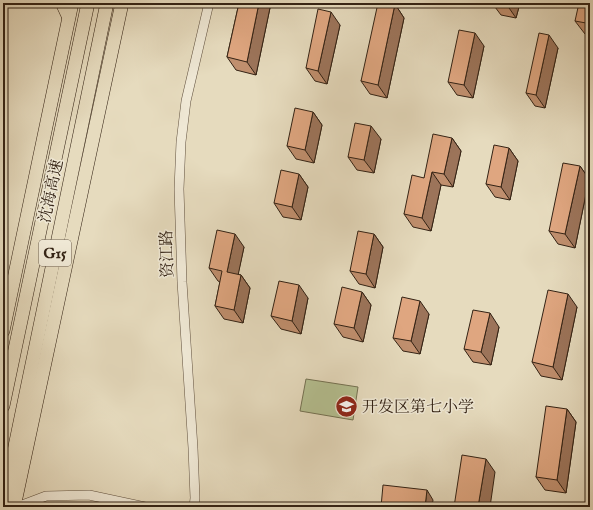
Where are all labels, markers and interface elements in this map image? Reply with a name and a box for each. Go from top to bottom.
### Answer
street label: 沈海高速 [36,158,68,225]
street label: 资江路 [157,230,179,278]
road number: G15 [39,240,71,266]
school or university icon: 开发区第七小学 [333,393,359,419]
place label: 开发区第七小学 [362,398,474,418]

